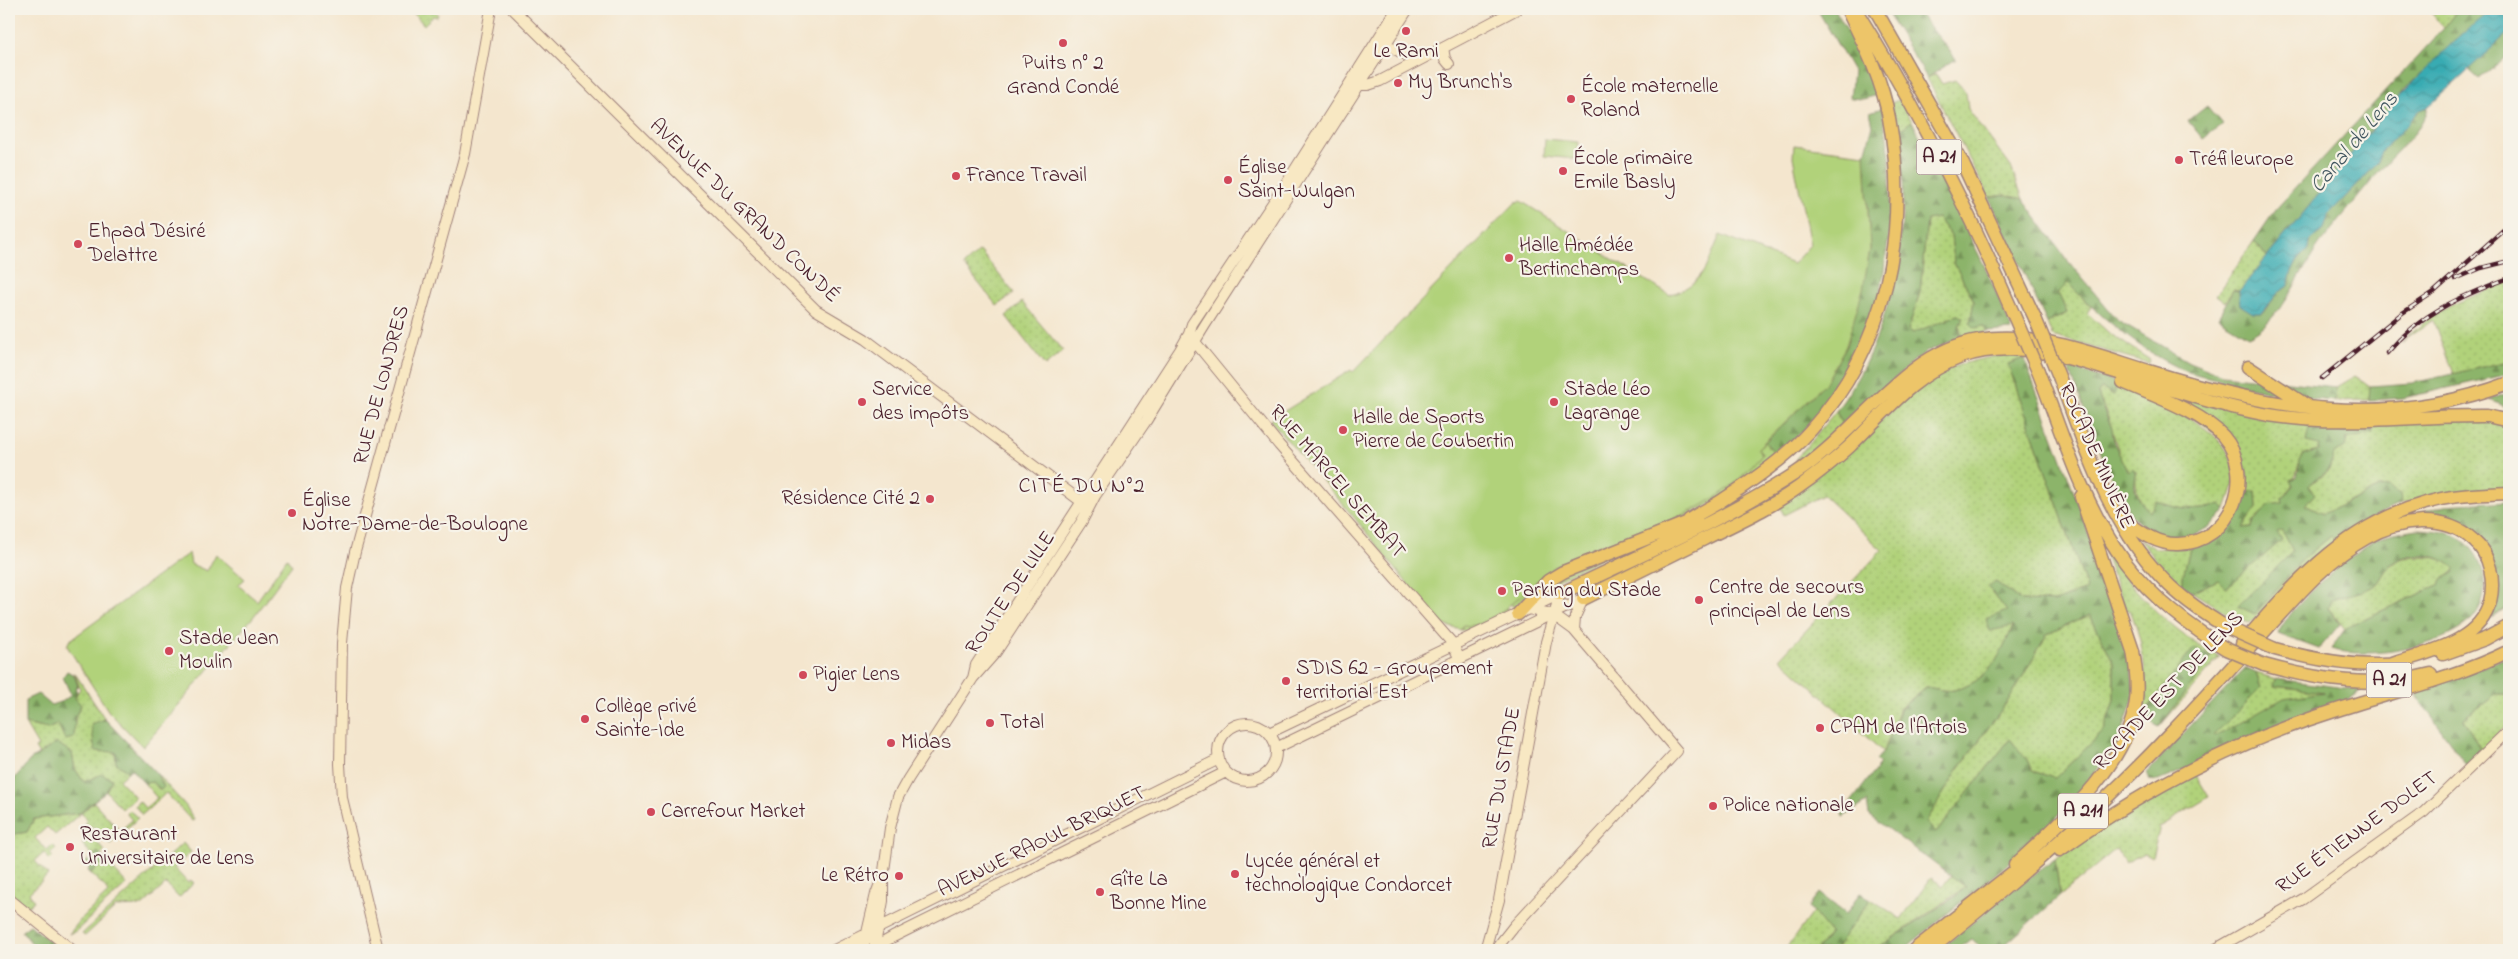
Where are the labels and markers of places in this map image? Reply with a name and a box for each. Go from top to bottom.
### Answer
marker: Le Rami [1400,25,1412,37]
marker: Puits n° 2 Grand Condé [1057,37,1069,49]
place label: Le Rami [1373,37,1439,67]
place label: Puits n° 2 Grand Condé [1007,49,1120,103]
place label: My Brunch's [1408,68,1513,100]
place label: École maternelle Roland [1581,72,1719,126]
marker: My Brunch's [1392,77,1404,89]
marker: École maternelle Roland [1565,93,1577,105]
place label: École primaire Emile Basly [1573,144,1693,200]
place label: Tréfileurope [2189,145,2294,175]
place label: Église Saint-Wulgan [1238,153,1355,209]
marker: Tréfileurope [2173,154,2185,166]
place label: France Travail [965,161,1087,191]
marker: École primaire Emile Basly [1557,165,1569,177]
marker: France Travail [950,170,962,182]
marker: Église Saint-Wulgan [1222,174,1234,186]
place label: Ehpad Désiré Delattre [87,217,206,271]
place label: Halle Amédée Bertinchamps [1518,231,1639,285]
marker: Ehpad Désiré Delattre [72,238,84,250]
marker: Halle Amédée Bertinchamps [1503,252,1515,264]
place label: Service des impôts [872,375,969,429]
place label: Stade Léo Lagrange [1564,375,1651,431]
marker: Service des impôts [856,396,868,408]
marker: Stade Léo Lagrange [1548,396,1560,408]
place label: Halle de Sports Pierre de Coubertin [1353,403,1514,457]
marker: Halle de Sports Pierre de Coubertin [1337,424,1349,436]
place label: Résidence Cité 2 [782,484,920,514]
place label: Église Notre-Dame-de-Boulogne [302,486,529,542]
marker: Résidence Cité 2 [924,493,936,505]
marker: Église Notre-Dame-de-Boulogne [286,507,298,519]
place label: Centre de secours principal de Lens [1709,573,1864,627]
place label: Parking du Stade [1512,576,1661,608]
marker: Parking du Stade [1496,585,1508,597]
marker: Centre de secours principal de Lens [1693,594,1705,606]
place label: Stade Jean Moulin [179,624,279,678]
marker: Stade Jean Moulin [163,645,175,657]
place label: SDIS 62 - Groupement territorial Est [1296,654,1493,708]
place label: Pigier Lens [813,660,900,692]
marker: Pigier Lens [797,669,809,681]
marker: SDIS 62 - Groupement territorial Est [1280,675,1292,687]
place label: Collège privé Sainte-Ide [595,692,697,746]
place label: Total [1000,708,1044,738]
marker: Collège privé Sainte-Ide [579,713,591,725]
place label: CPAM de l'Artois [1830,713,1967,743]
marker: Total [984,717,996,729]
marker: CPAM de l'Artois [1814,722,1826,734]
place label: Midas [901,728,951,758]
marker: Midas [885,737,897,749]
place label: Police nationale [1723,791,1854,821]
place label: Carrefour Market [661,797,806,827]
marker: Police nationale [1707,800,1719,812]
marker: Carrefour Market [645,806,657,818]
place label: Restaurant Universitaire de Lens [80,820,255,874]
marker: Restaurant Universitaire de Lens [64,841,76,853]
place label: Lycée général et technologique Condorcet [1245,847,1452,903]
place label: Le Rétro [821,861,889,891]
place label: Gîte La Bonne Mine [1109,865,1207,919]
marker: Lycée général et technologique Condorcet [1229,868,1241,880]
marker: Le Rétro [893,870,905,882]
marker: Gîte La Bonne Mine [1094,886,1106,898]

